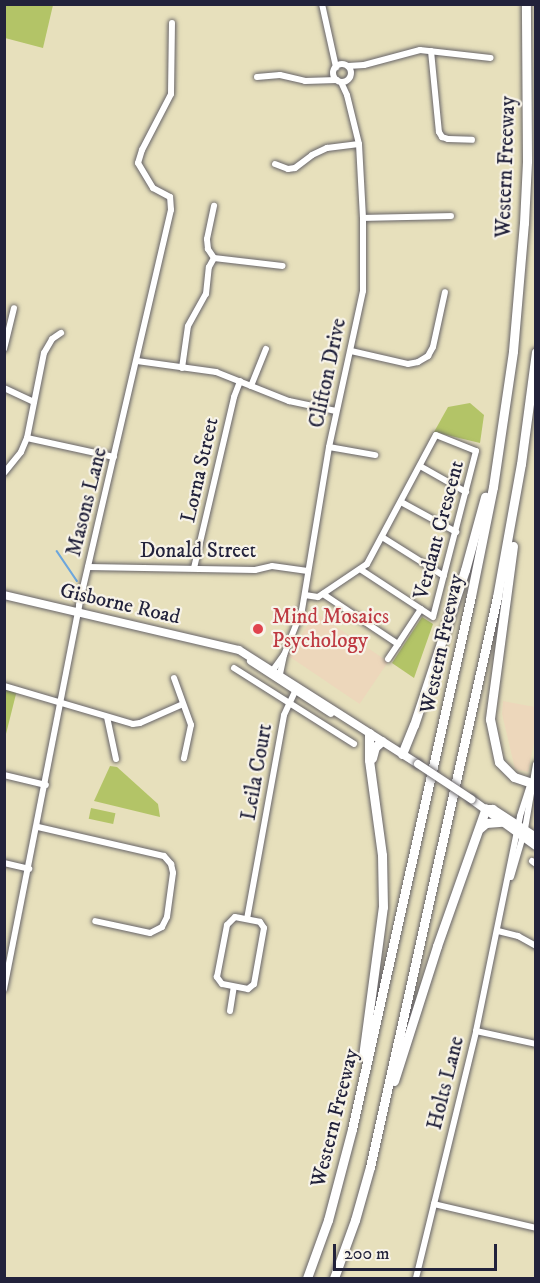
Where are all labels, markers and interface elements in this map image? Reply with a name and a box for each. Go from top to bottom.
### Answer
street label: Western Freeway [491,96,521,238]
street label: Clifton Drive [304,316,352,430]
street label: Lorna Street [176,415,224,525]
street label: Masons Lane [61,445,113,559]
street label: Verdant Crescent [408,458,470,602]
street label: Donald Street [140,538,256,564]
street label: Western Freeway [415,572,469,716]
street label: Gisborne Road [57,578,183,630]
place label: Mind Mosaics Psychology [272,604,389,654]
marker: Mind Mosaics Psychology [249,620,267,638]
street label: Leila Court [236,722,278,822]
street label: Holts Lane [422,1034,470,1132]
street label: Western Freeway [306,1046,364,1190]
scale bar [336,1232,500,1270]
text: 200 m [344,1243,390,1265]

